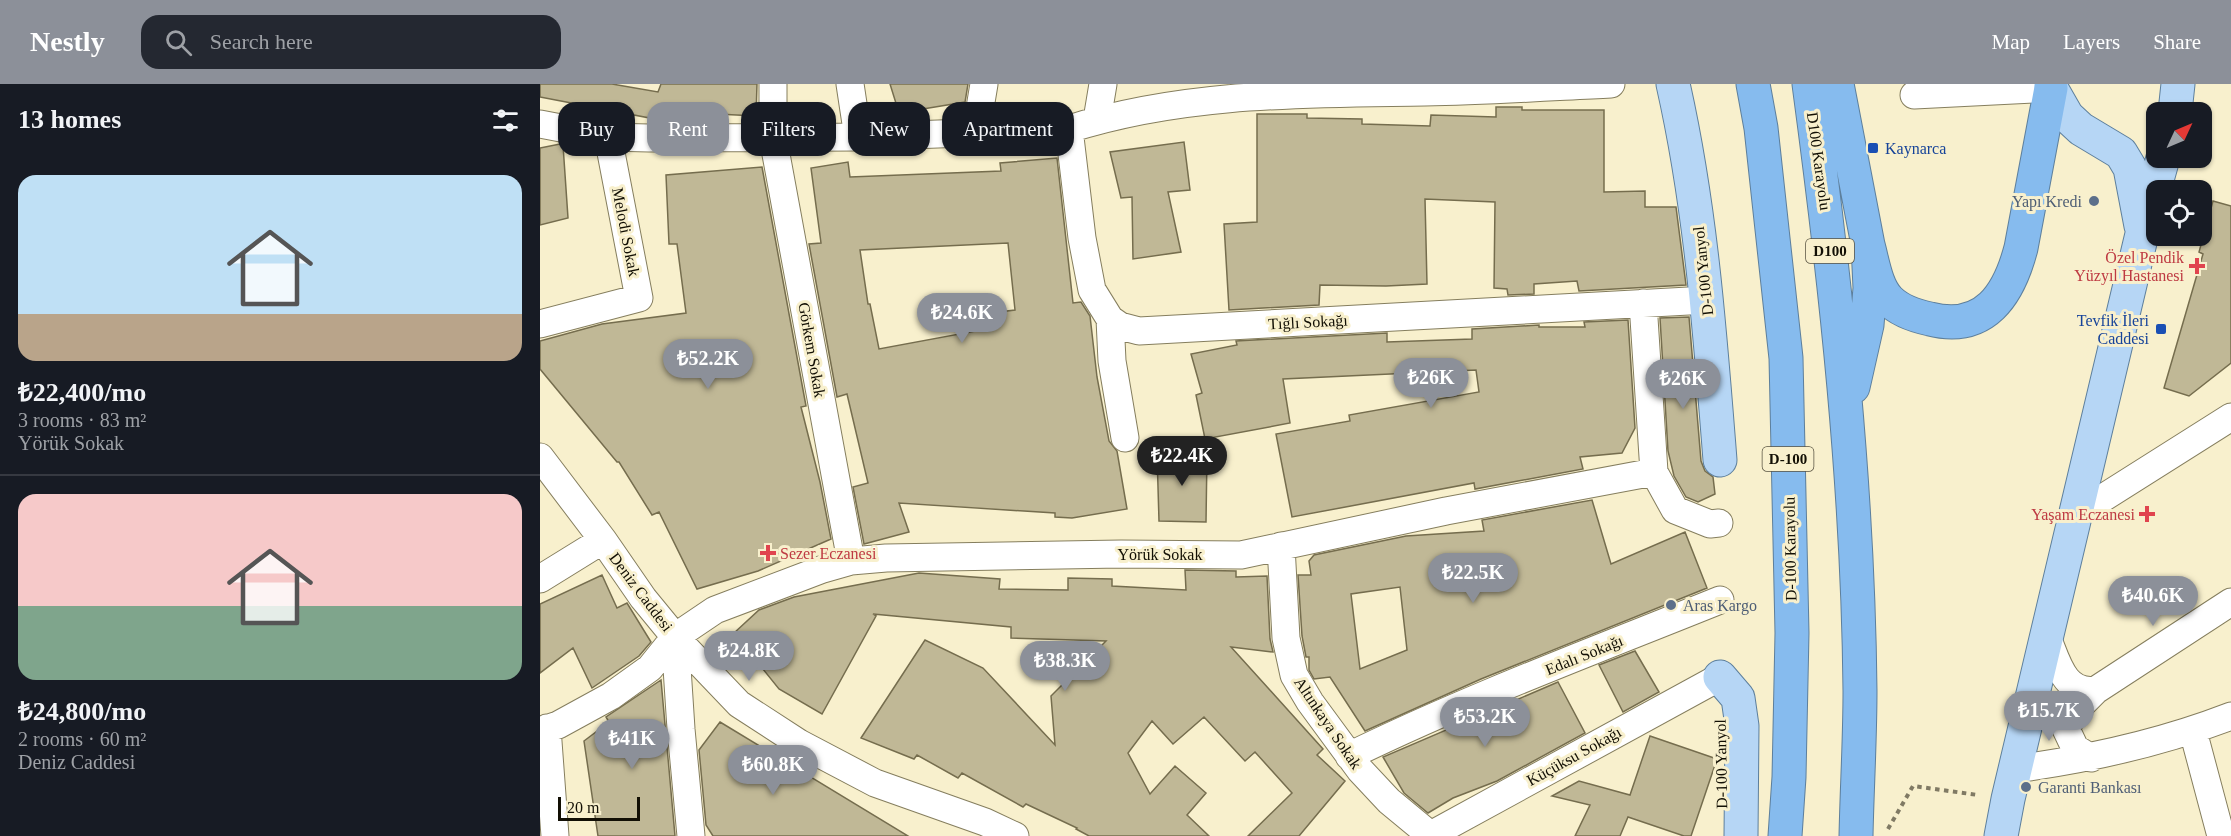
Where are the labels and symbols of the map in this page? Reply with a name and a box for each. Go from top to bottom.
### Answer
north arrow [2146,102,2212,168]
street label: D100 Karayolu [1803,111,1834,211]
place label: Kaynarca [1885,140,1946,158]
marker: Kaynarca [1866,141,1880,155]
street label: Melodi Sokak [609,186,643,278]
place label: Yapı Kredi [2012,193,2083,211]
marker: Yapı Kredi [2087,194,2101,208]
street label: D-100 Yanyol [1690,225,1717,317]
road number: D100 [1806,239,1854,263]
place label: Özel Pendik Yüzyıl Hastanesi [2074,249,2185,285]
marker: Özel Pendik Yüzyıl Hastanesi [2188,257,2206,275]
pin: ₺24.6K [913,293,1011,344]
street label: Görkem Sokak [795,301,829,399]
street label: Tığlı Sokağı [1268,311,1349,334]
place label: Tevfik İleri Caddesi [2077,312,2150,347]
marker: Tevfik İleri Caddesi [2154,322,2168,336]
pin: ₺52.2K [659,339,757,390]
pin: ₺26K [1395,358,1467,409]
pin: ₺26K [1647,359,1719,410]
pin: ₺22.4K [1133,436,1231,487]
road number: D-100 [1762,447,1814,471]
street label: D-100 Karayolu [1781,497,1800,601]
place label: Yaşam Eczanesi [2031,506,2136,524]
marker: Yaşam Eczanesi [2140,507,2154,521]
place label: Sezer Eczanesi [780,545,877,562]
marker: Sezer Eczanesi [761,546,775,560]
street label: Yörük Sokak [1118,546,1202,563]
street label: Deniz Caddesi [606,549,676,635]
pin: ₺22.5K [1424,553,1522,604]
pin: ₺40.6K [2104,576,2202,627]
place label: Aras Kargo [1683,597,1757,615]
marker: Aras Kargo [1664,598,1678,612]
pin: ₺24.8K [700,631,798,682]
street label: Edalı Sokağı [1543,632,1626,679]
pin: ₺38.3K [1016,641,1114,692]
street label: Altınkaya Sokak [1290,674,1365,773]
pin: ₺15.7K [2000,691,2098,742]
pin: ₺53.2K [1436,697,1534,748]
street label: D-100 Yanyol [1712,718,1731,809]
pin: ₺41K [596,719,668,770]
street label: Küçüksu Sokağı [1524,723,1625,790]
pin: ₺60.8K [724,745,822,796]
place label: Garanti Bankası [2038,779,2142,796]
marker: Garanti Bankası [2019,780,2033,794]
scale bar [558,794,640,822]

